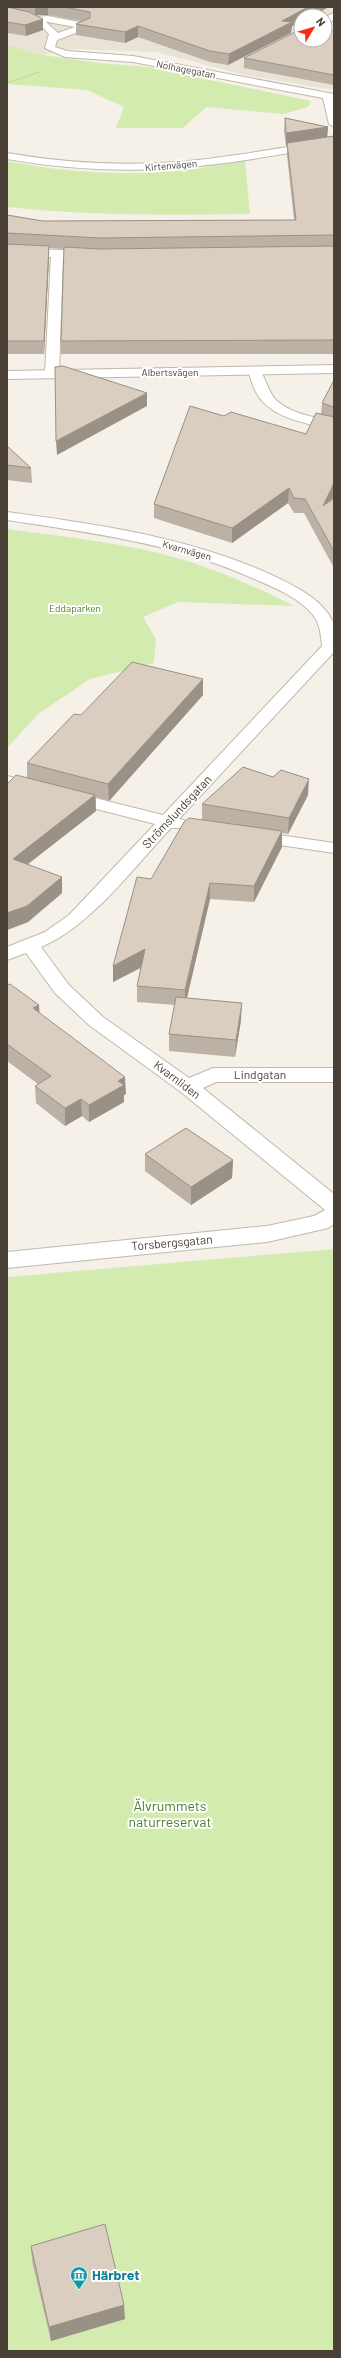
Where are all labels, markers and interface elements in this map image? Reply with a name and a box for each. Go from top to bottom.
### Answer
north arrow [293,8,333,48]
text: N [314,15,329,28]
street label: Nolhagegatan [155,57,217,81]
street label: Kirtenvägen [144,157,198,173]
street label: Albertsvägen [142,366,198,378]
street label: Kvarnvägen [161,537,213,563]
park label: Eddaparken [49,602,101,614]
street label: Strömslundsgatan [139,772,214,851]
street label: Kvarnliden [151,1057,204,1101]
street label: Lindgatan [234,1067,286,1081]
street label: Torsbergsgatan [131,1231,213,1253]
park label: Älvrummets naturreservat [128,1797,212,1830]
museum icon: Härbret [69,2265,89,2290]
place label: Härbret [92,2266,139,2283]

